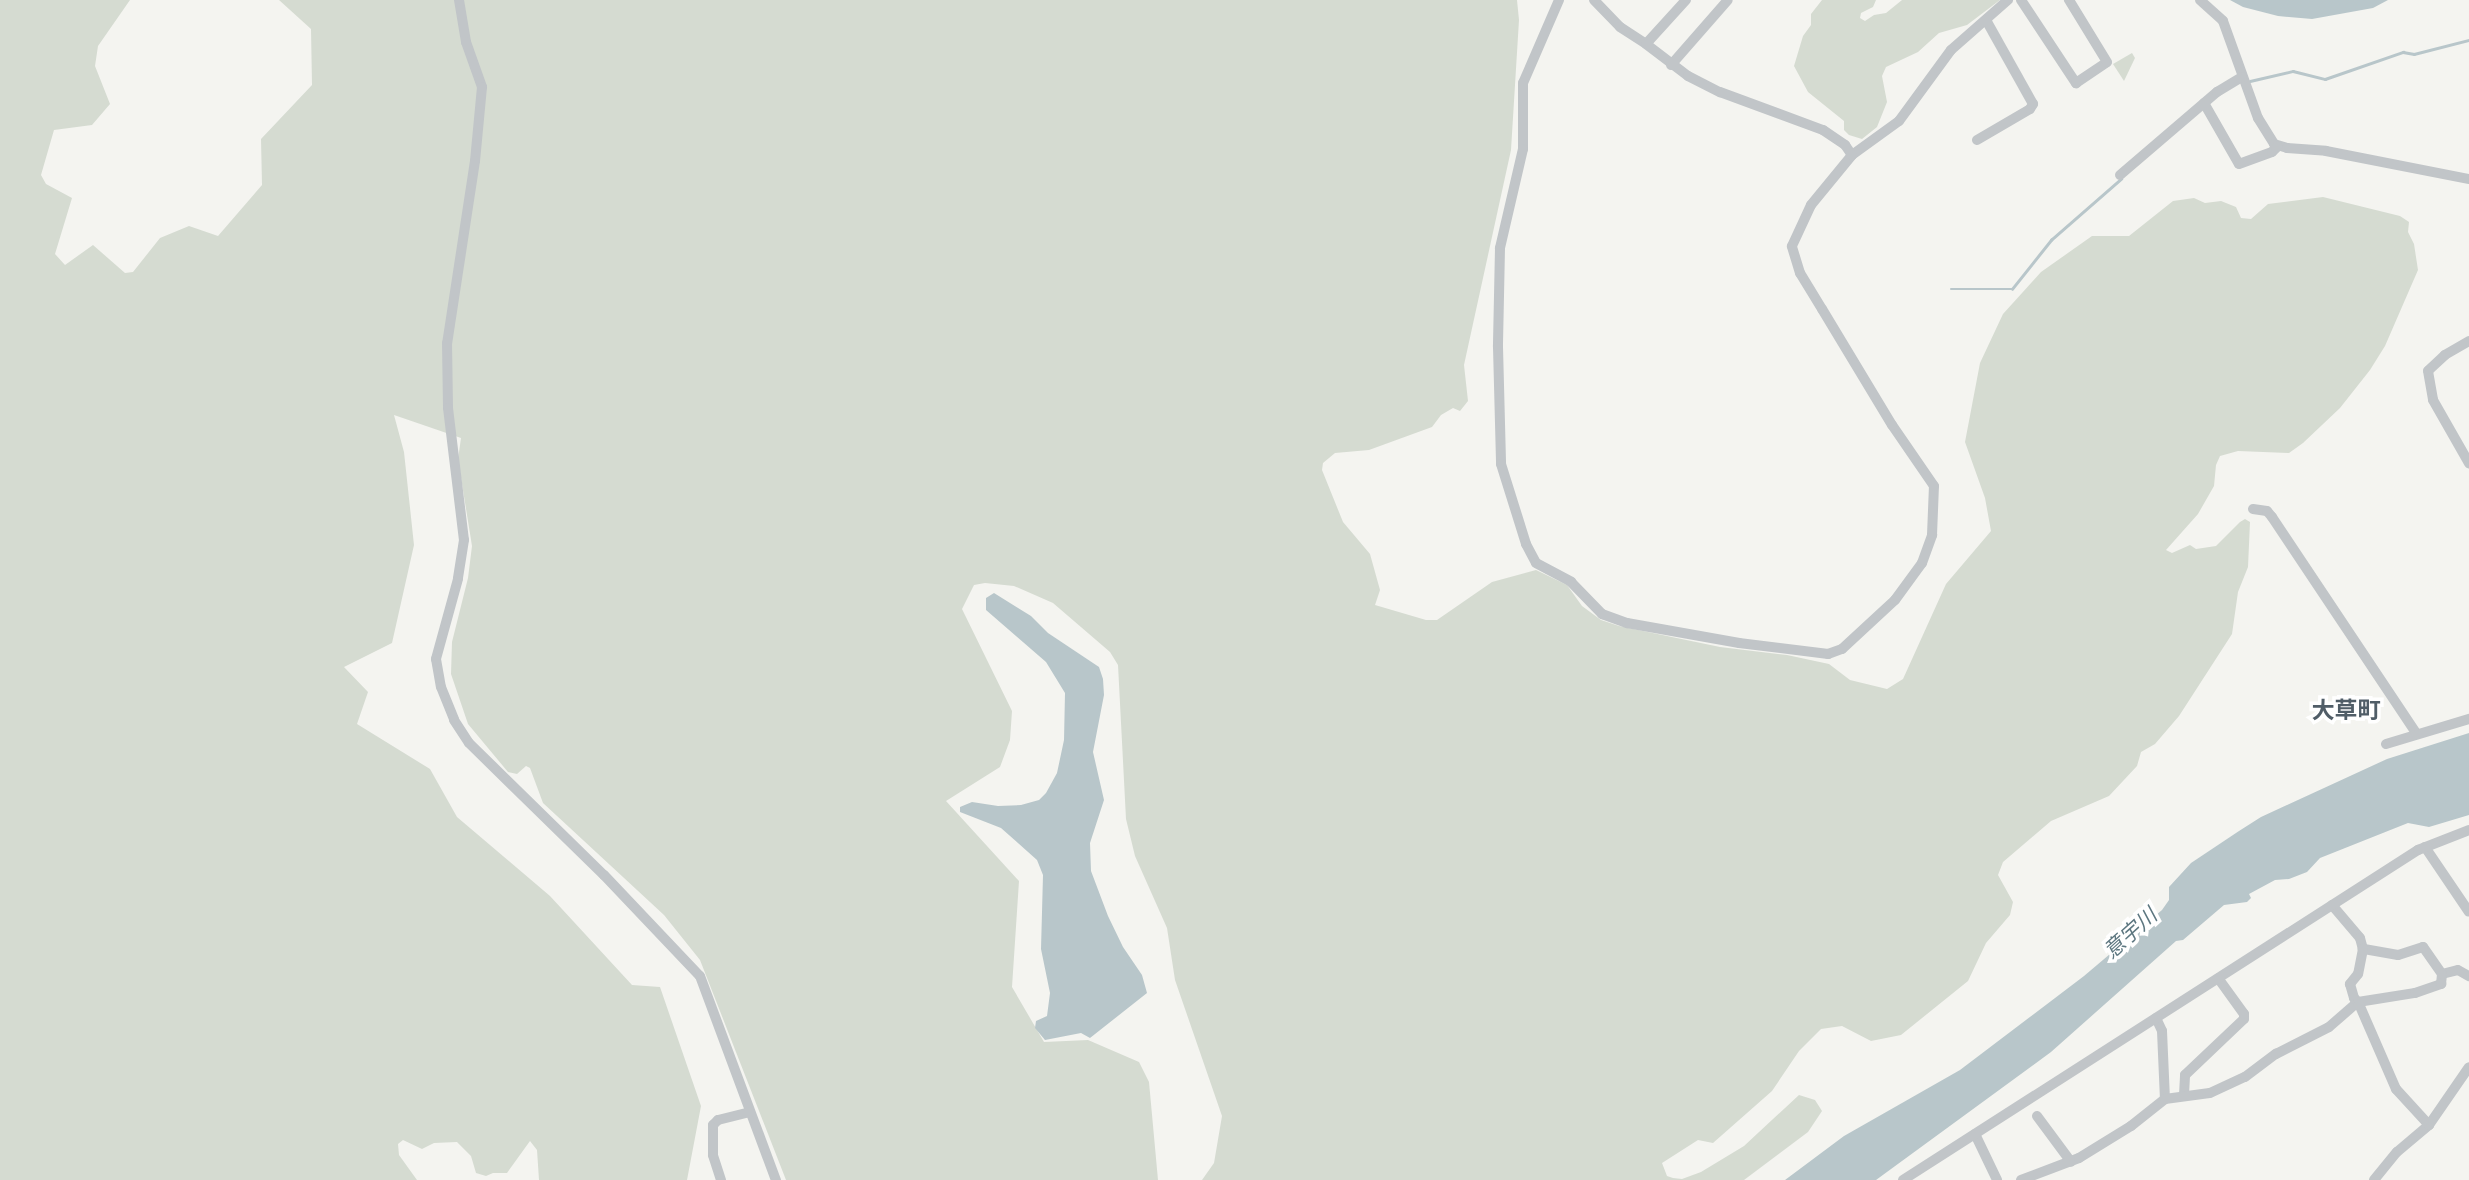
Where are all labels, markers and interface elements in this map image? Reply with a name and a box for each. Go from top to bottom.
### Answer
district label: 大草町 [2312,697,2380,725]
water label: 意宇川 [2099,904,2163,964]

